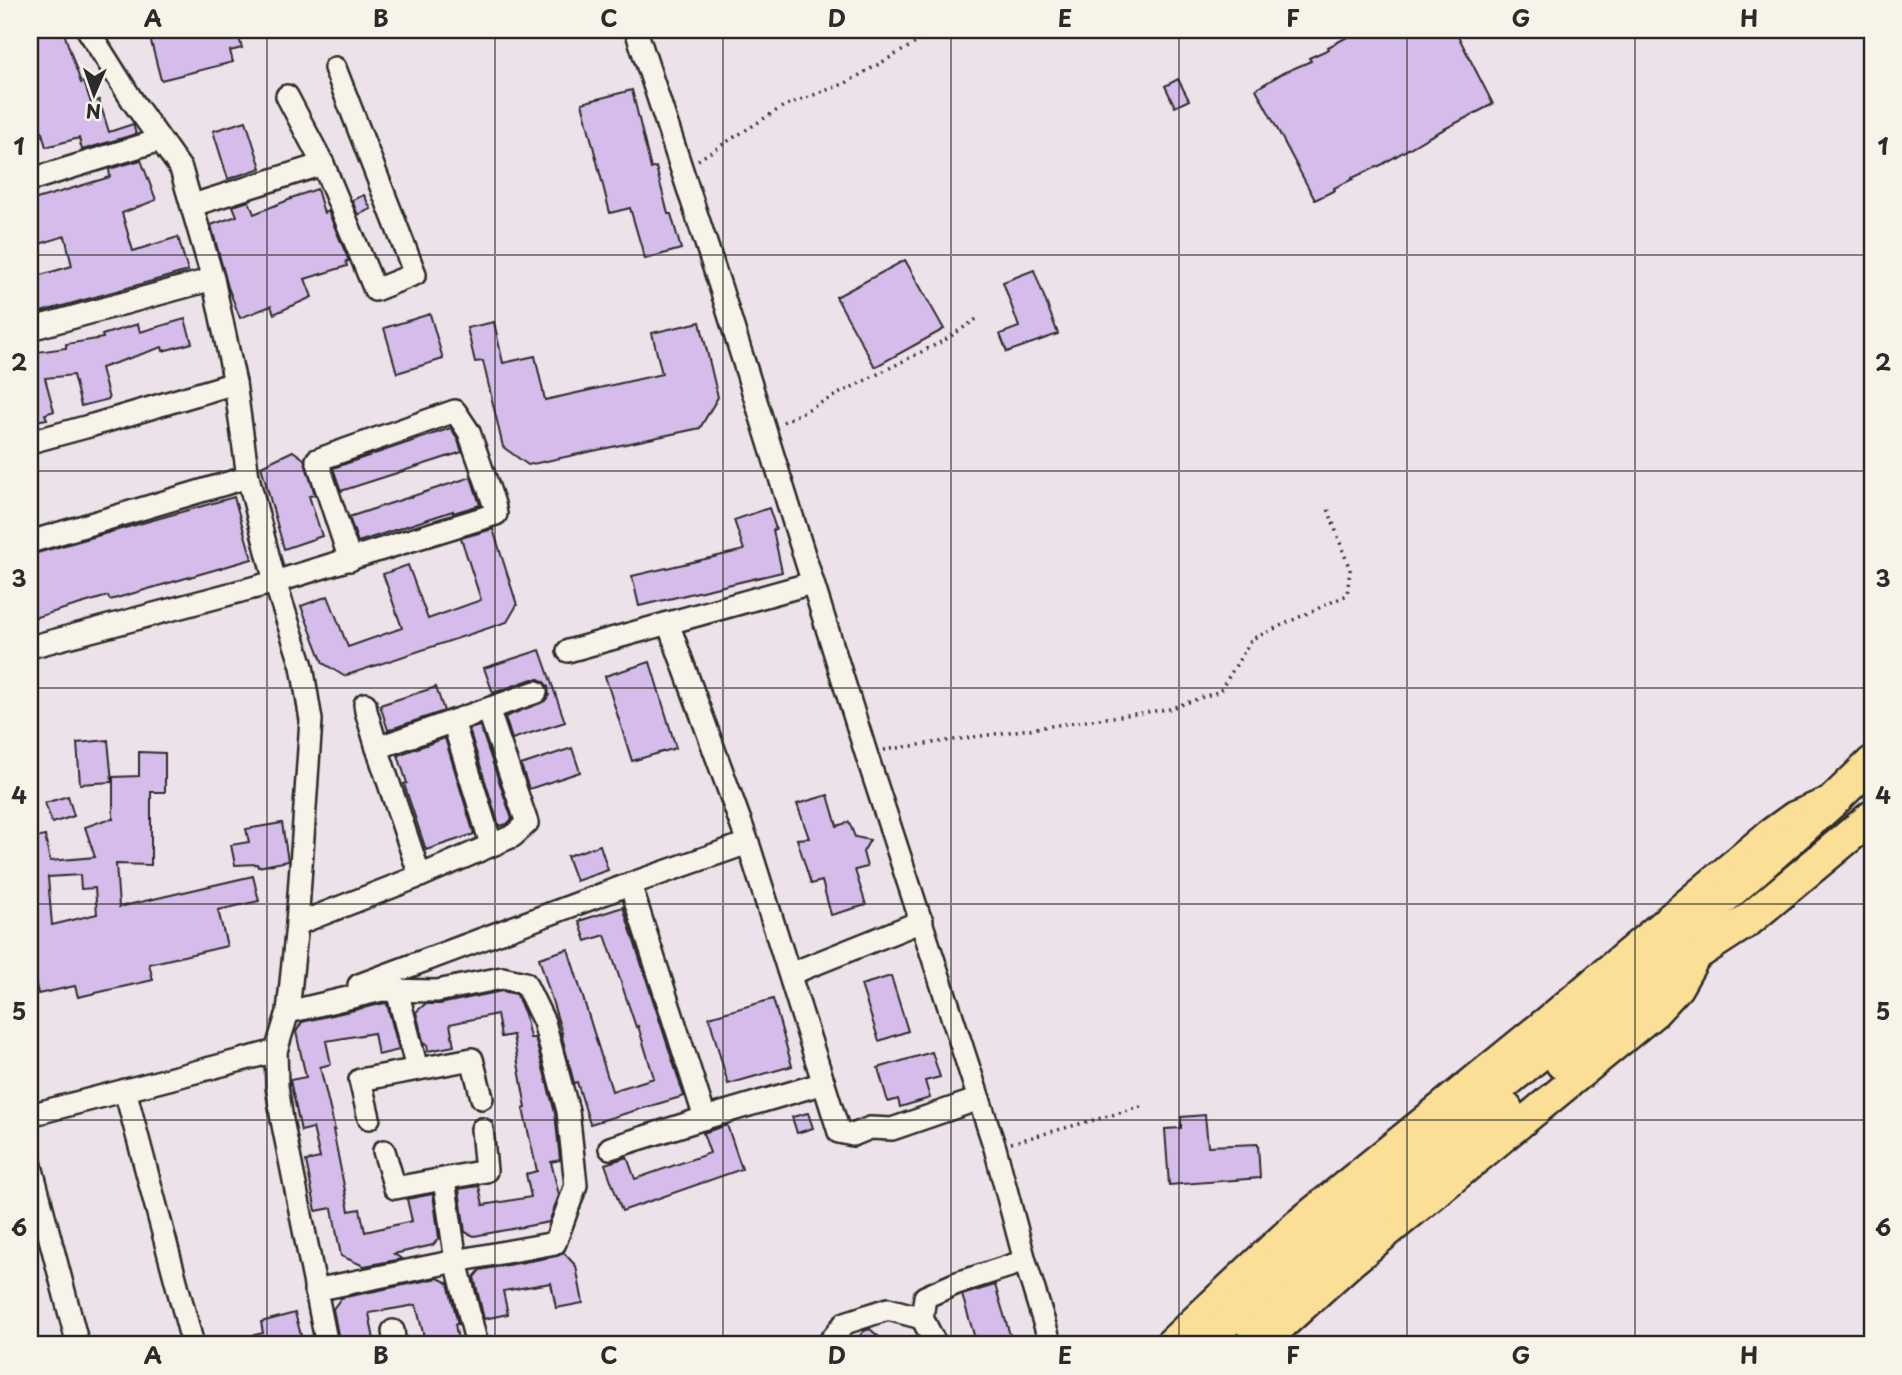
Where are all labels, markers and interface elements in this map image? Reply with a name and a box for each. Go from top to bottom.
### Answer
text: A [144,0,162,35]
text: B [373,0,389,35]
text: C [600,0,618,35]
text: D [828,0,846,35]
text: E [1058,0,1072,35]
text: F [1286,0,1300,35]
text: G [1512,0,1530,35]
text: H [1740,0,1758,35]
north arrow [60,60,130,130]
text: N [85,98,101,126]
text: 1 [14,128,25,163]
text: 1 [1878,128,1889,163]
text: 2 [11,344,27,379]
text: 2 [1875,344,1891,379]
text: 3 [11,560,27,595]
text: 3 [1875,560,1891,595]
text: 4 [11,777,27,812]
text: 4 [1875,777,1891,812]
text: 5 [12,993,26,1028]
text: 5 [1876,993,1890,1028]
text: 6 [11,1209,27,1244]
text: 6 [1875,1209,1891,1244]
text: A [144,1337,162,1372]
text: B [373,1337,389,1372]
text: C [600,1337,618,1372]
text: D [828,1337,846,1372]
text: E [1058,1337,1072,1372]
text: F [1286,1337,1300,1372]
text: G [1512,1337,1530,1372]
text: H [1740,1337,1758,1372]

